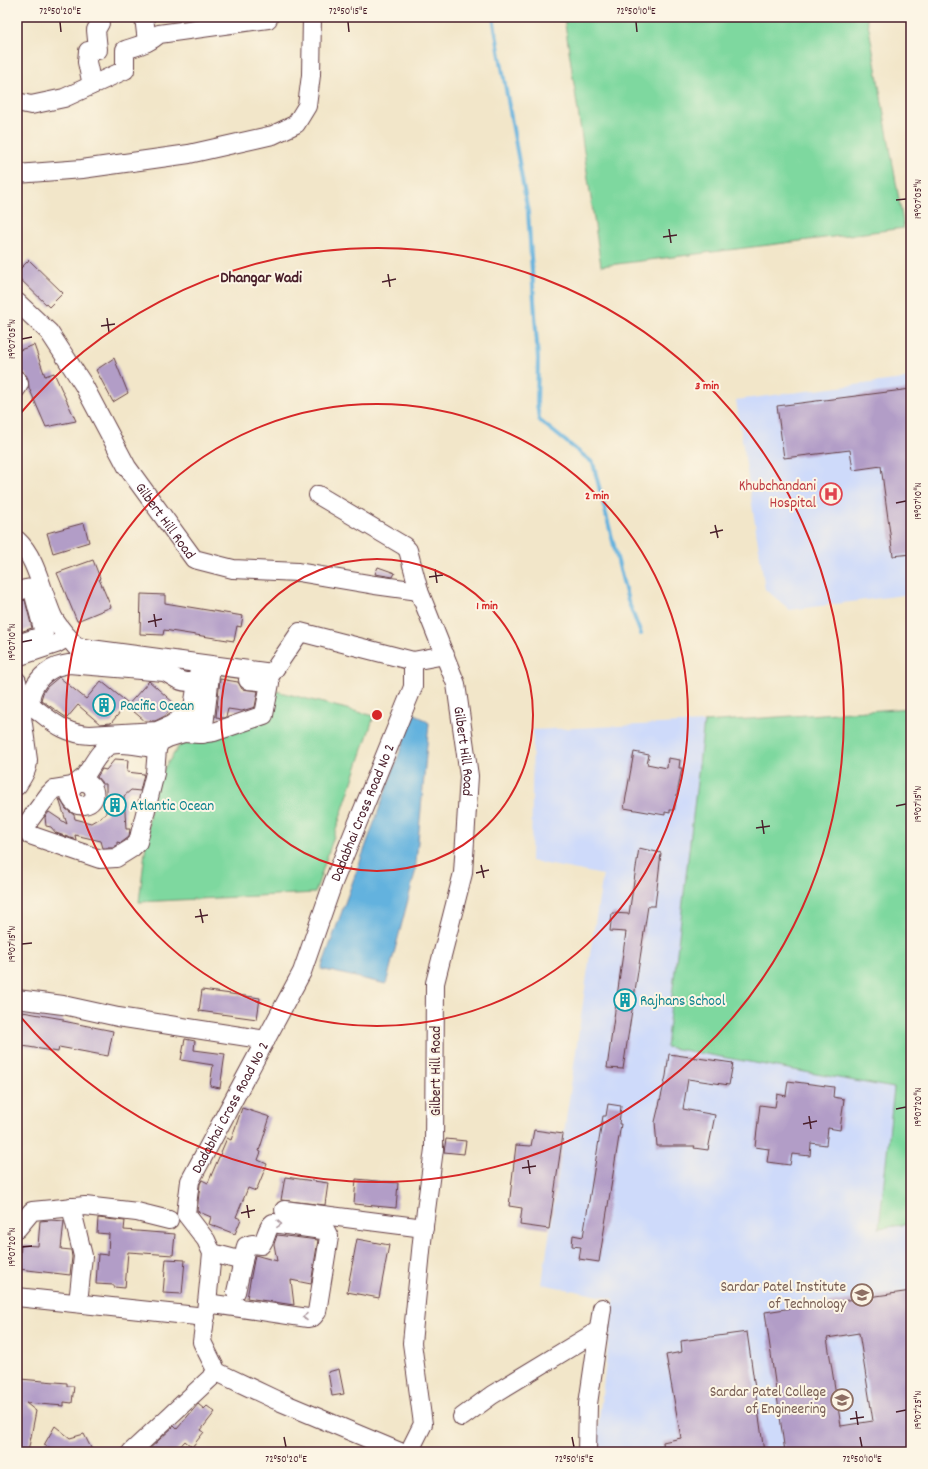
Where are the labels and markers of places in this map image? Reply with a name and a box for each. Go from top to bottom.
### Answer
place label: Khubchandani Hospital [739,476,816,515]
hospital icon: Khubchandani Hospital [818,481,844,507]
building icon: Pacific Ocean [91,692,117,718]
place label: Pacific Ocean [120,696,194,718]
centre of rings [370,708,384,722]
building icon: Atlantic Ocean [102,792,128,818]
place label: Atlantic Ocean [130,796,214,818]
building icon: Rajhans School [612,987,638,1013]
place label: Rajhans School [640,991,726,1013]
place label: Sardar Patel Institute of Technology [720,1277,847,1316]
school or university icon: Sardar Patel Institute of Technology [849,1282,875,1308]
place label: Sardar Patel College of Engineering [710,1382,826,1421]
school or university icon: Sardar Patel College of Engineering [829,1387,855,1413]

